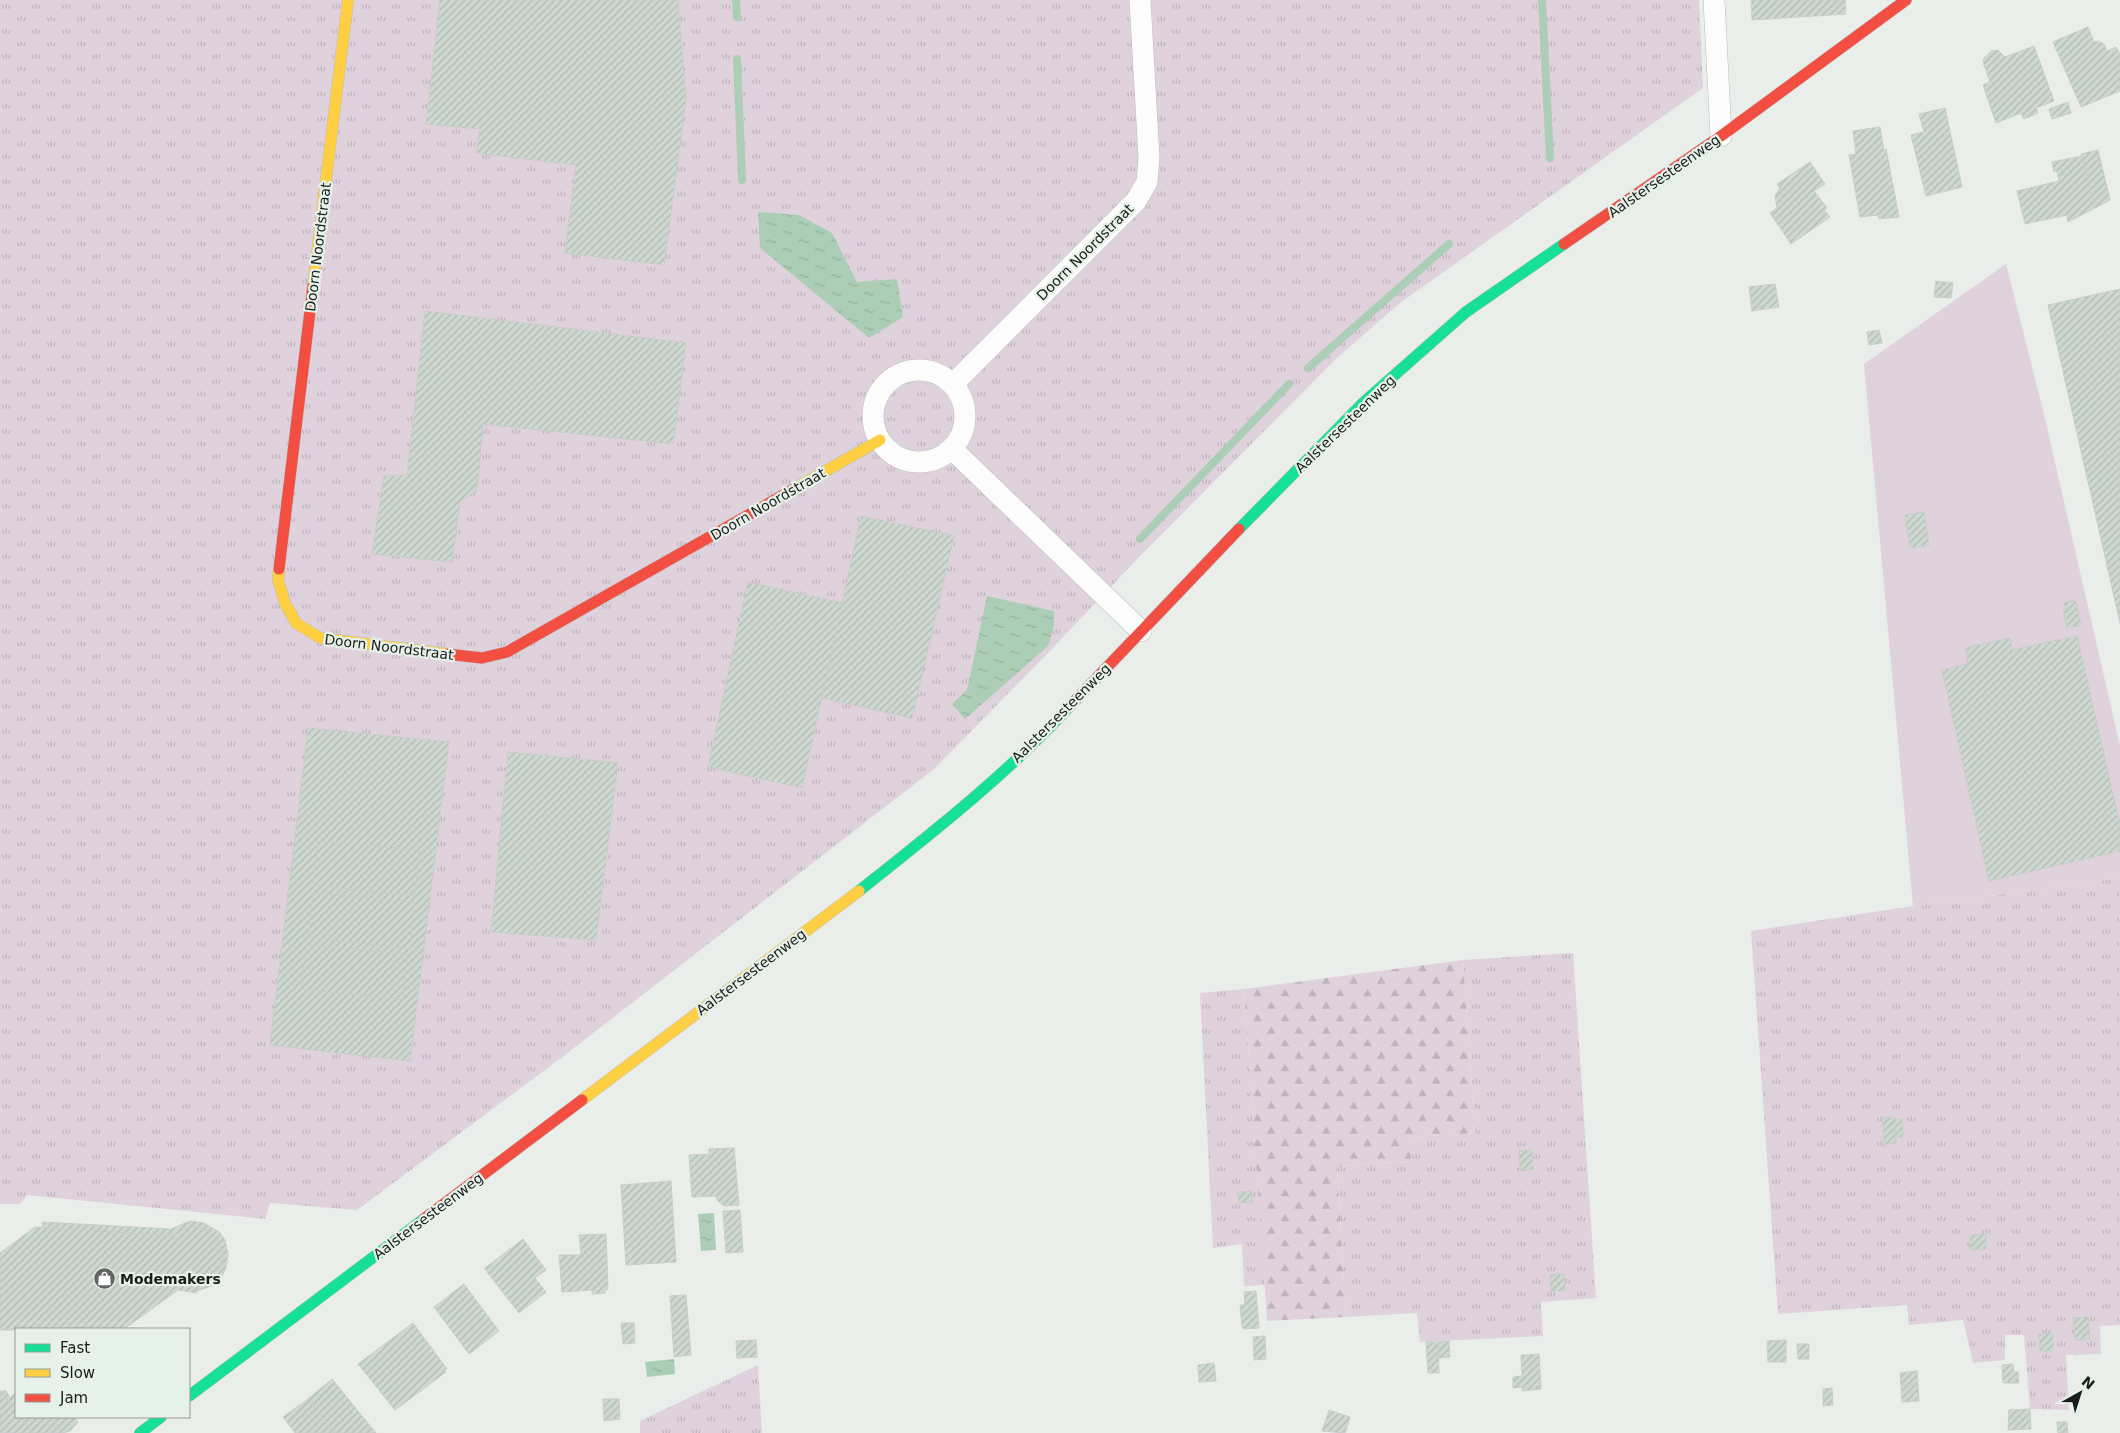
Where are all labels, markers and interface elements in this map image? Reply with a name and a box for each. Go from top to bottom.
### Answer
street label: Aalstersesteenweg [1605,131,1723,221]
street label: Doorn Noordstraat [302,181,334,312]
street label: Doorn Noordstraat [1033,200,1137,304]
street label: Aalstersesteenweg [1292,372,1398,476]
street label: Doorn Noordstraat [708,464,829,543]
street label: Doorn Noordstraat [324,631,455,663]
street label: Aalstersesteenweg [1008,660,1114,766]
street label: Aalstersesteenweg [693,926,809,1018]
street label: Aalstersesteenweg [370,1170,486,1262]
shop icon: Modemakers [92,1267,116,1291]
place label: Modemakers [120,1271,221,1287]
legend [15,1328,190,1418]
text: Fast [60,1339,90,1357]
text: Slow [60,1364,95,1382]
north arrow [2055,1368,2105,1418]
text: N [2079,1373,2098,1393]
text: Jam [59,1389,88,1407]

